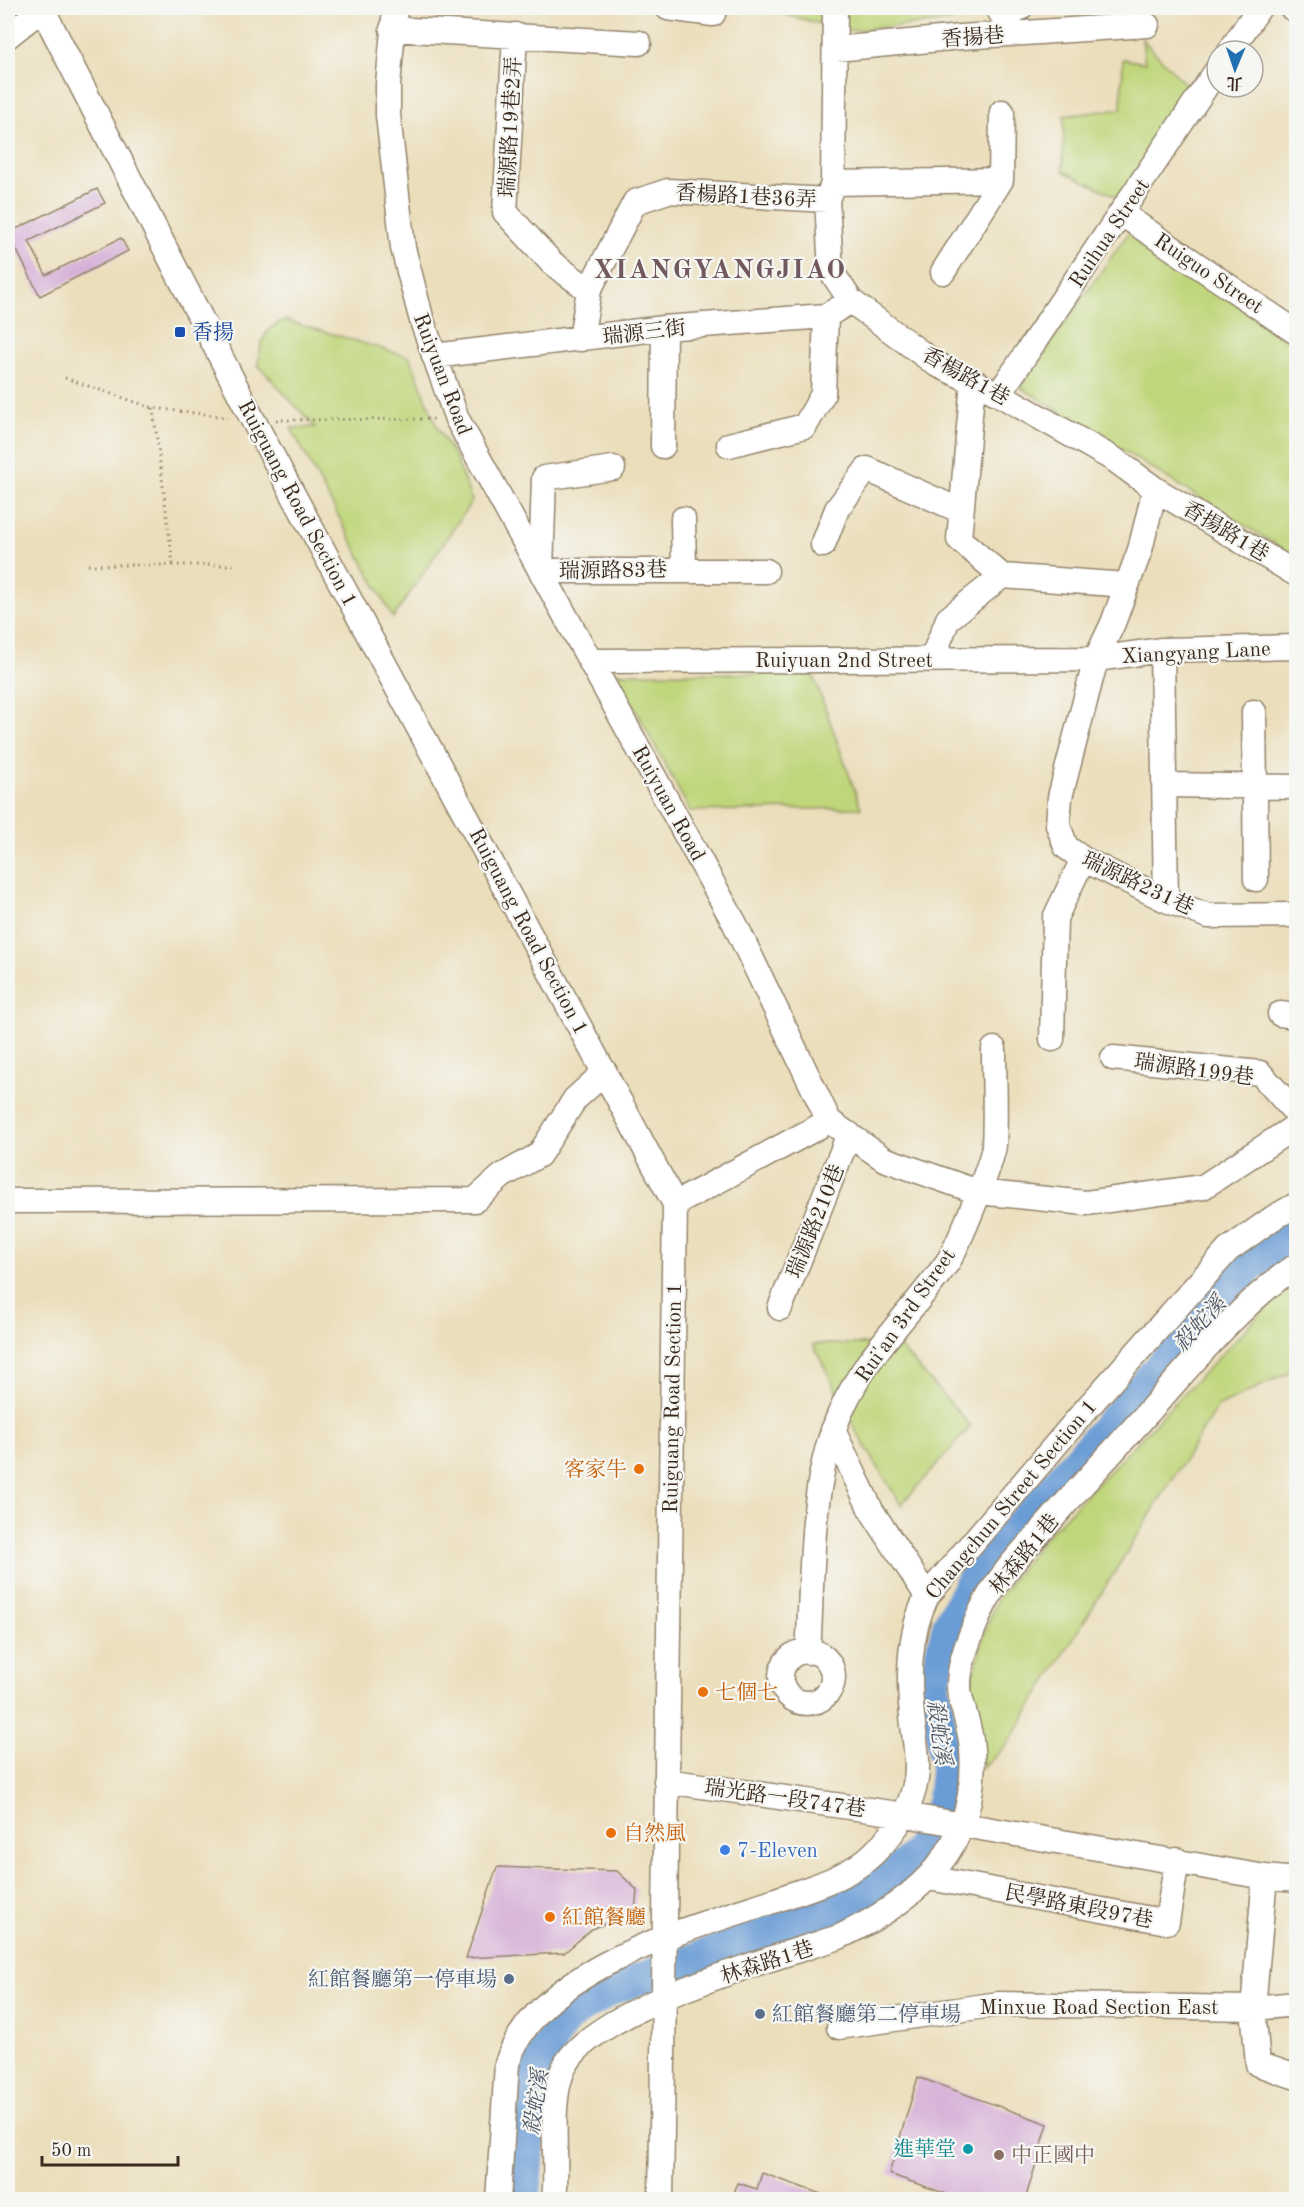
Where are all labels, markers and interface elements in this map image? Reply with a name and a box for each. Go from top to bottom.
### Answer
street label: 香揚巷 [941,24,1005,51]
north arrow [1205,39,1265,99]
street label: 瑞源路19巷2弄 [495,56,526,198]
text: 北 [1226,74,1243,92]
street label: Ruihua Street [1066,176,1154,292]
street label: 香楊路1巷36弄 [675,181,817,212]
street label: Ruiguo Street [1150,230,1266,318]
district label: XIANGYANGJIAO [593,257,847,284]
street label: Ruiyuan Road [409,311,474,438]
street label: 瑞源三街 [601,316,687,349]
place label: 香揚 [192,321,234,344]
marker: 香揚 [173,325,187,339]
street label: 香楊路1巷 [918,343,1013,410]
street label: Ruiguang Road Section 1 [233,397,360,611]
street label: 香揚路1巷 [1179,497,1273,566]
street label: 瑞源路83巷 [559,558,667,583]
street label: Xiangyang Lane [1121,639,1271,668]
street label: Ruiyuan 2nd Street [755,651,933,672]
street label: Ruiyuan Road [627,742,708,865]
street label: Ruiguang Road Section 1 [464,825,591,1039]
street label: 瑞源路231巷 [1078,848,1197,919]
street label: 瑞源路199巷 [1133,1050,1255,1089]
street label: 瑞源路210巷 [782,1161,849,1281]
street label: Rui'an 3rd Street [852,1245,960,1387]
street label: Ruiguang Road Section 1 [661,1282,686,1514]
water label: 殺蛇溪 [1169,1290,1232,1356]
street label: Changchun Street Section 1 [923,1396,1102,1604]
place label: 客家牛 [564,1458,627,1481]
marker: 客家牛 [632,1462,646,1476]
street label: 林森路1巷 [985,1510,1064,1599]
place label: 七個七 [715,1681,778,1704]
marker: 七個七 [696,1685,710,1699]
water label: 殺蛇溪 [923,1698,956,1768]
street label: 瑞光路一段747巷 [703,1776,867,1821]
place label: 自然風 [623,1822,686,1845]
marker: 自然風 [604,1826,618,1840]
place label: 7-Eleven [737,1841,818,1862]
marker: 7-Eleven [718,1843,732,1857]
street label: 民學路東段97巷 [1003,1881,1155,1932]
place label: 紅館餐廳 [562,1906,646,1929]
marker: 紅館餐廳 [543,1910,557,1924]
street label: 林森路1巷 [718,1937,816,1988]
place label: 紅館餐廳第一停車場 [308,1968,497,1991]
marker: 紅館餐廳第一停車場 [502,1972,516,1986]
street label: Minxue Road Section East [980,1998,1218,2019]
place label: 紅館餐廳第二停車場 [772,2003,961,2026]
marker: 紅館餐廳第二停車場 [753,2007,767,2021]
water label: 殺蛇溪 [520,2066,553,2136]
scale bar [42,2129,178,2167]
place label: 進華堂 [893,2138,956,2161]
text: 50 m [51,2142,91,2160]
marker: 進華堂 [961,2142,975,2156]
place label: 中正國中 [1011,2144,1095,2167]
marker: 中正國中 [992,2148,1006,2162]

